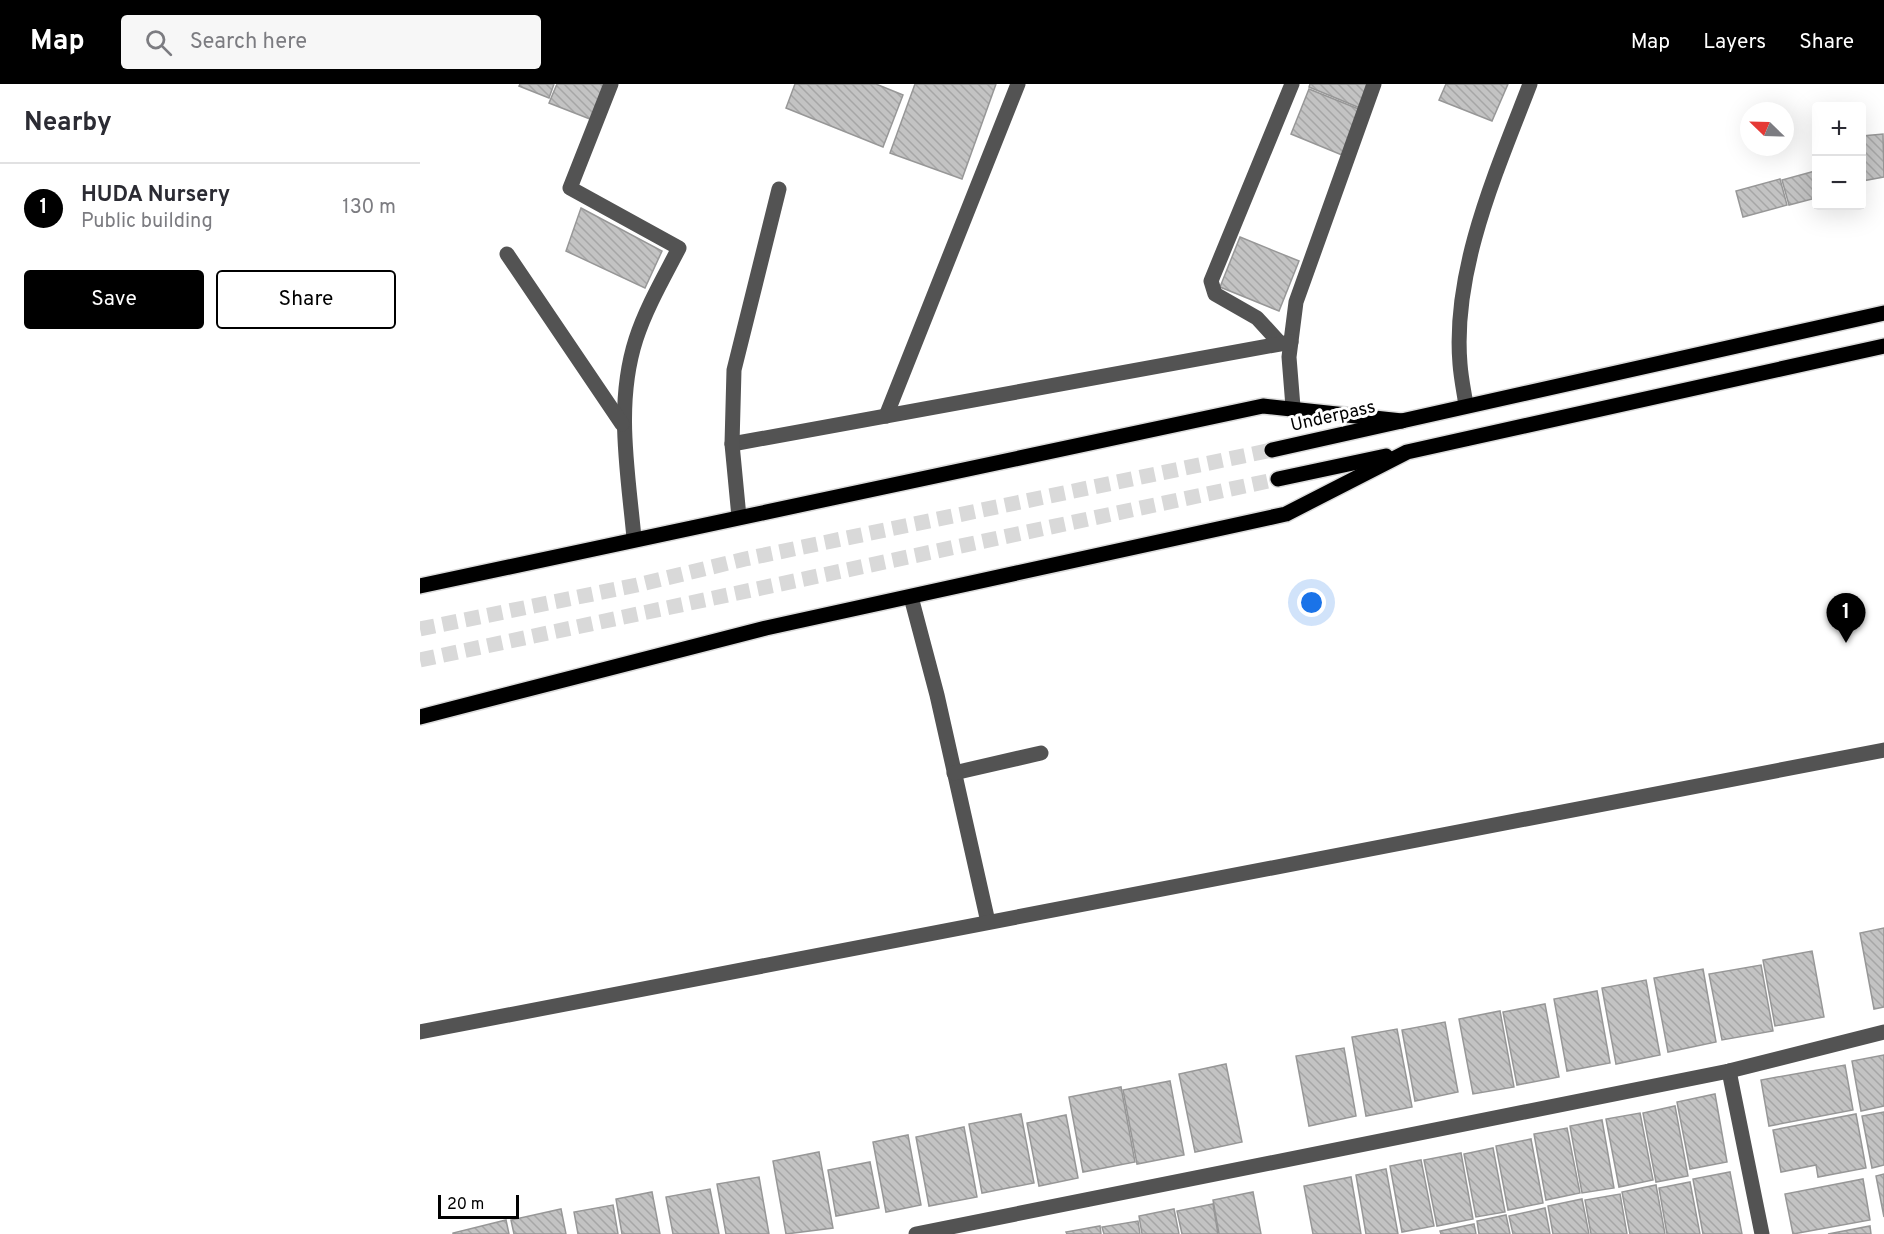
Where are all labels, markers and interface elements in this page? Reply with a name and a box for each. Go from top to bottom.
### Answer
search box [121,15,541,69]
text: Map [30,24,85,60]
icon: search [142,26,175,59]
text: Search here [190,29,307,56]
text: Map [1631,29,1670,56]
text: Layers [1703,29,1766,56]
text: Share [1799,29,1854,56]
north arrow [1740,102,1794,156]
map controls [1812,102,1866,210]
button: + [1812,102,1866,156]
text: Nearby [24,107,112,140]
button: − [1812,156,1866,210]
text: HUDA Nursery [81,182,230,209]
text: 1 [40,195,48,221]
text: 130 m [342,195,396,221]
text: Public building [81,209,213,235]
button: Save [24,270,204,329]
button: Share [216,270,396,329]
street label: Underpass [1288,396,1378,438]
your location [1297,588,1326,617]
pin: 1 [1826,594,1866,643]
scale bar [438,1192,519,1220]
text: 20 m [447,1195,484,1215]

